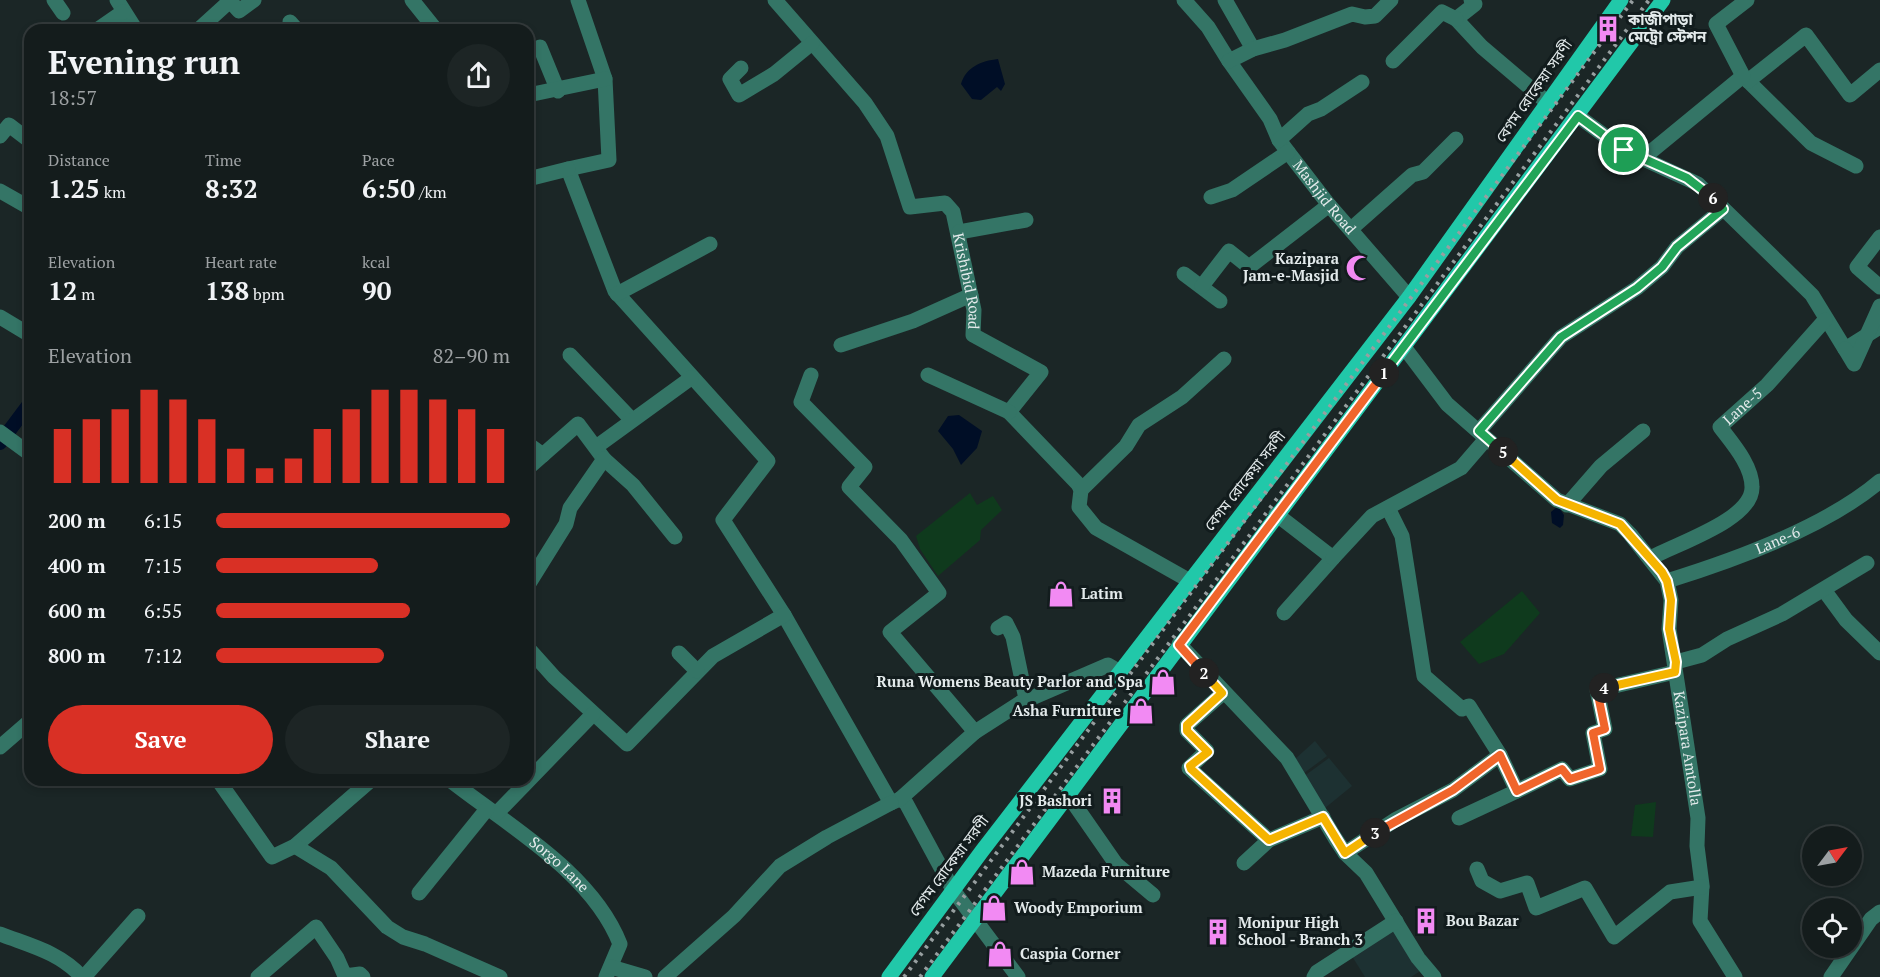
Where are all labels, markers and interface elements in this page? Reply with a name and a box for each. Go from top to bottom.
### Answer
place label: কাজীপাড়া মেট্রো স্টেশন [1627,9,1707,46]
building icon: কাজীপাড়া মেট্রো স্টেশন [1593,14,1623,44]
street label: বেগম রোকেয়া সরণী [1490,34,1577,146]
text: Evening run [48,40,240,83]
button: share [447,44,510,107]
text: 18:57 [48,84,97,111]
pin [1598,124,1649,175]
icon: arrive [1607,133,1640,166]
text: Distance [48,149,110,171]
text: Time [205,149,242,171]
text: Pace [362,149,395,171]
street label: Mashjid Road [1289,155,1361,238]
text: 1.25 [48,171,100,205]
text: 8:32 [205,171,258,205]
text: 6:50 [362,171,415,205]
text: km [100,181,126,203]
text: /km [415,181,446,203]
pin: 6 [1698,183,1728,213]
text: 6 [1708,187,1718,209]
street label: Krishibid Road [949,231,985,330]
place label: Kazipara Jam-e-Masjid [1243,248,1340,285]
text: Elevation [48,251,115,273]
text: Heart rate [205,251,277,273]
text: kcal [362,251,390,273]
mosque icon: Kazipara Jam-e-Masjid [1344,253,1374,283]
text: 12 [48,273,77,307]
text: 138 [205,273,249,307]
text: 90 [362,273,391,307]
text: m [77,283,95,305]
text: bpm [249,283,285,305]
text: Elevation [48,342,132,369]
text: 82–90 m [433,342,510,369]
pin: 1 [1369,358,1399,388]
text: 1 [1379,362,1389,384]
street label: Lane-5 [1718,383,1766,429]
street label: বেগম রোকেয়া সরণী [1199,426,1290,534]
pin: 5 [1488,437,1518,467]
text: 5 [1498,441,1508,463]
text: 200 m [48,507,106,534]
text: 6:15 [144,507,183,534]
street label: Lane-6 [1752,521,1803,558]
text: 400 m [48,552,106,579]
text: 7:15 [144,552,183,579]
shop icon: Latim [1046,579,1076,609]
place label: Latim [1081,583,1123,603]
text: 600 m [48,597,106,624]
text: 6:55 [144,597,183,624]
text: 800 m [48,642,106,669]
text: 7:12 [144,642,183,669]
pin: 2 [1189,658,1219,688]
text: 2 [1199,662,1209,684]
shop icon: Runa Womens Beauty Parlor and Spa [1148,667,1178,697]
place label: Runa Womens Beauty Parlor and Spa [877,671,1144,691]
pin: 4 [1589,673,1619,703]
text: 4 [1599,677,1609,699]
street label: Kazipara Amtolla [1670,690,1707,807]
shop icon: Asha Furniture [1126,696,1156,726]
place label: Asha Furniture [1012,700,1121,720]
button: Save [48,705,273,774]
button: Share [285,705,510,774]
building icon: JS Bashori [1097,786,1127,816]
place label: JS Bashori [1019,790,1092,810]
street label: বেগম রোকেয়া সরণী [904,810,993,920]
pin: 3 [1360,818,1390,848]
text: 3 [1370,822,1380,844]
north arrow [1802,826,1862,886]
map controls [1802,826,1862,958]
street label: Sorgo Lane [526,831,594,896]
shop icon: Mazeda Furniture [1007,857,1037,887]
place label: Mazeda Furniture [1042,861,1170,881]
shop icon: Woody Emporium [979,893,1009,923]
place label: Woody Emporium [1014,897,1143,917]
button: locate [1802,898,1862,958]
building icon: Bou Bazar [1411,906,1441,936]
place label: Bou Bazar [1446,910,1519,930]
place label: Monipur High School - Branch 3 [1238,912,1363,949]
building icon: Monipur High School - Branch 3 [1203,917,1233,947]
shop icon: Caspia Corner [985,939,1015,969]
place label: Caspia Corner [1020,943,1121,963]

